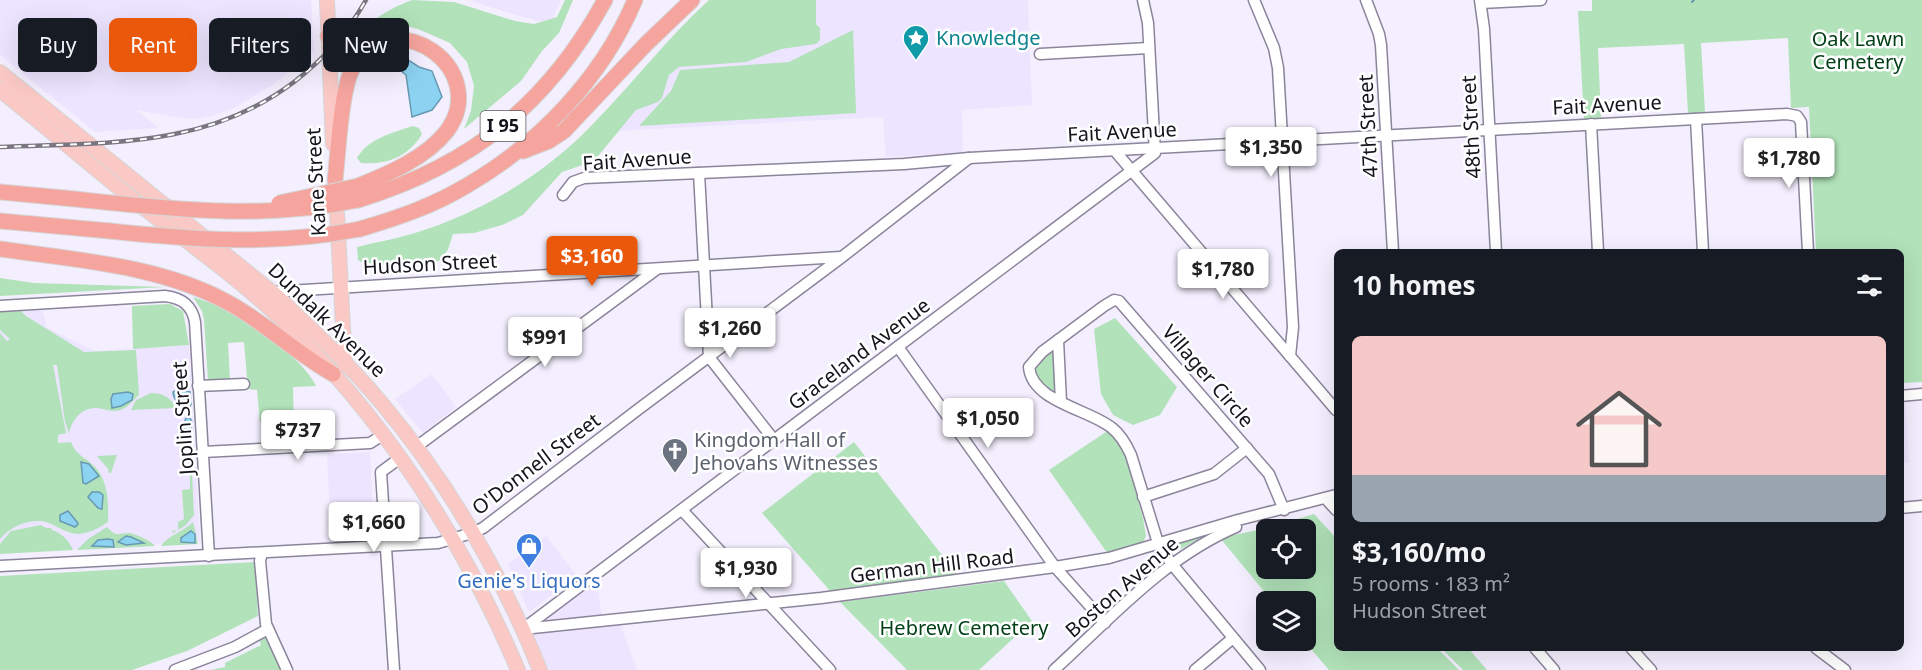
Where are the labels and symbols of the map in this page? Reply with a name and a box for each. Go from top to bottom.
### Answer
place icon: Knowledge [901,23,931,61]
place label: Knowledge [936,24,1040,51]
park label: Oak Lawn Cemetery [1812,25,1904,75]
street label: 47th Street [1351,74,1384,178]
street label: 48th Street [1454,75,1487,179]
street label: Fait Avenue [1552,88,1662,121]
road number: I 95 [480,111,526,141]
street label: Fait Avenue [1067,115,1177,148]
street label: Kane Street [299,127,332,237]
pin: $1,350 [1222,127,1320,178]
pin: $1,780 [1740,138,1838,189]
street label: Fait Avenue [581,142,692,177]
pin: $3,160 [543,236,641,287]
street label: Hudson Street [362,246,498,281]
pin: $1,780 [1174,249,1272,300]
street label: Dundalk Avenue [263,256,392,383]
street label: Graceland Avenue [782,291,935,416]
pin: $1,260 [681,308,779,359]
pin: $991 [509,317,581,368]
street label: Villager Circle [1156,319,1260,433]
street label: Joplin Street [165,360,200,478]
pin: $1,050 [939,398,1037,449]
street label: O'Donnell Street [466,406,605,521]
pin: $737 [262,410,334,461]
place label: Kingdom Hall of Jehovahs Witnesses [692,426,878,476]
church icon: Kingdom Hall of Jehovahs Witnesses [660,436,690,474]
pin: $1,660 [325,502,423,553]
street label: Boston Avenue [1059,530,1184,643]
shop icon: Genie's Liquors [514,531,544,569]
street label: German Hill Road [848,542,1016,589]
pin: $1,930 [697,548,795,599]
place label: Genie's Liquors [457,567,601,594]
park label: Hebrew Cemetery [880,614,1049,641]

